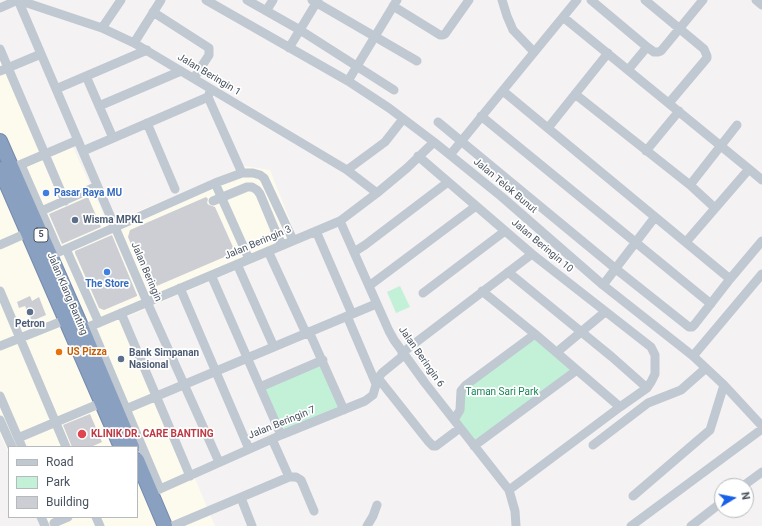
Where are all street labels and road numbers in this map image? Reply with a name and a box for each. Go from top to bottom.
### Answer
street label: Jalan Beringin 1 [175,51,243,99]
street label: Jalan Telok Bunut [471,156,539,216]
street label: Jalan Beringin 10 [509,217,575,275]
street label: Jalan Beringin 3 [223,224,293,262]
road number: 5 [34,228,48,242]
street label: Jalan Beringin [128,241,164,303]
street label: Jalan Klang Banting [44,251,90,337]
street label: Jalan Beringin 6 [396,324,446,390]
street label: Jalan Beringin 7 [247,404,317,442]

